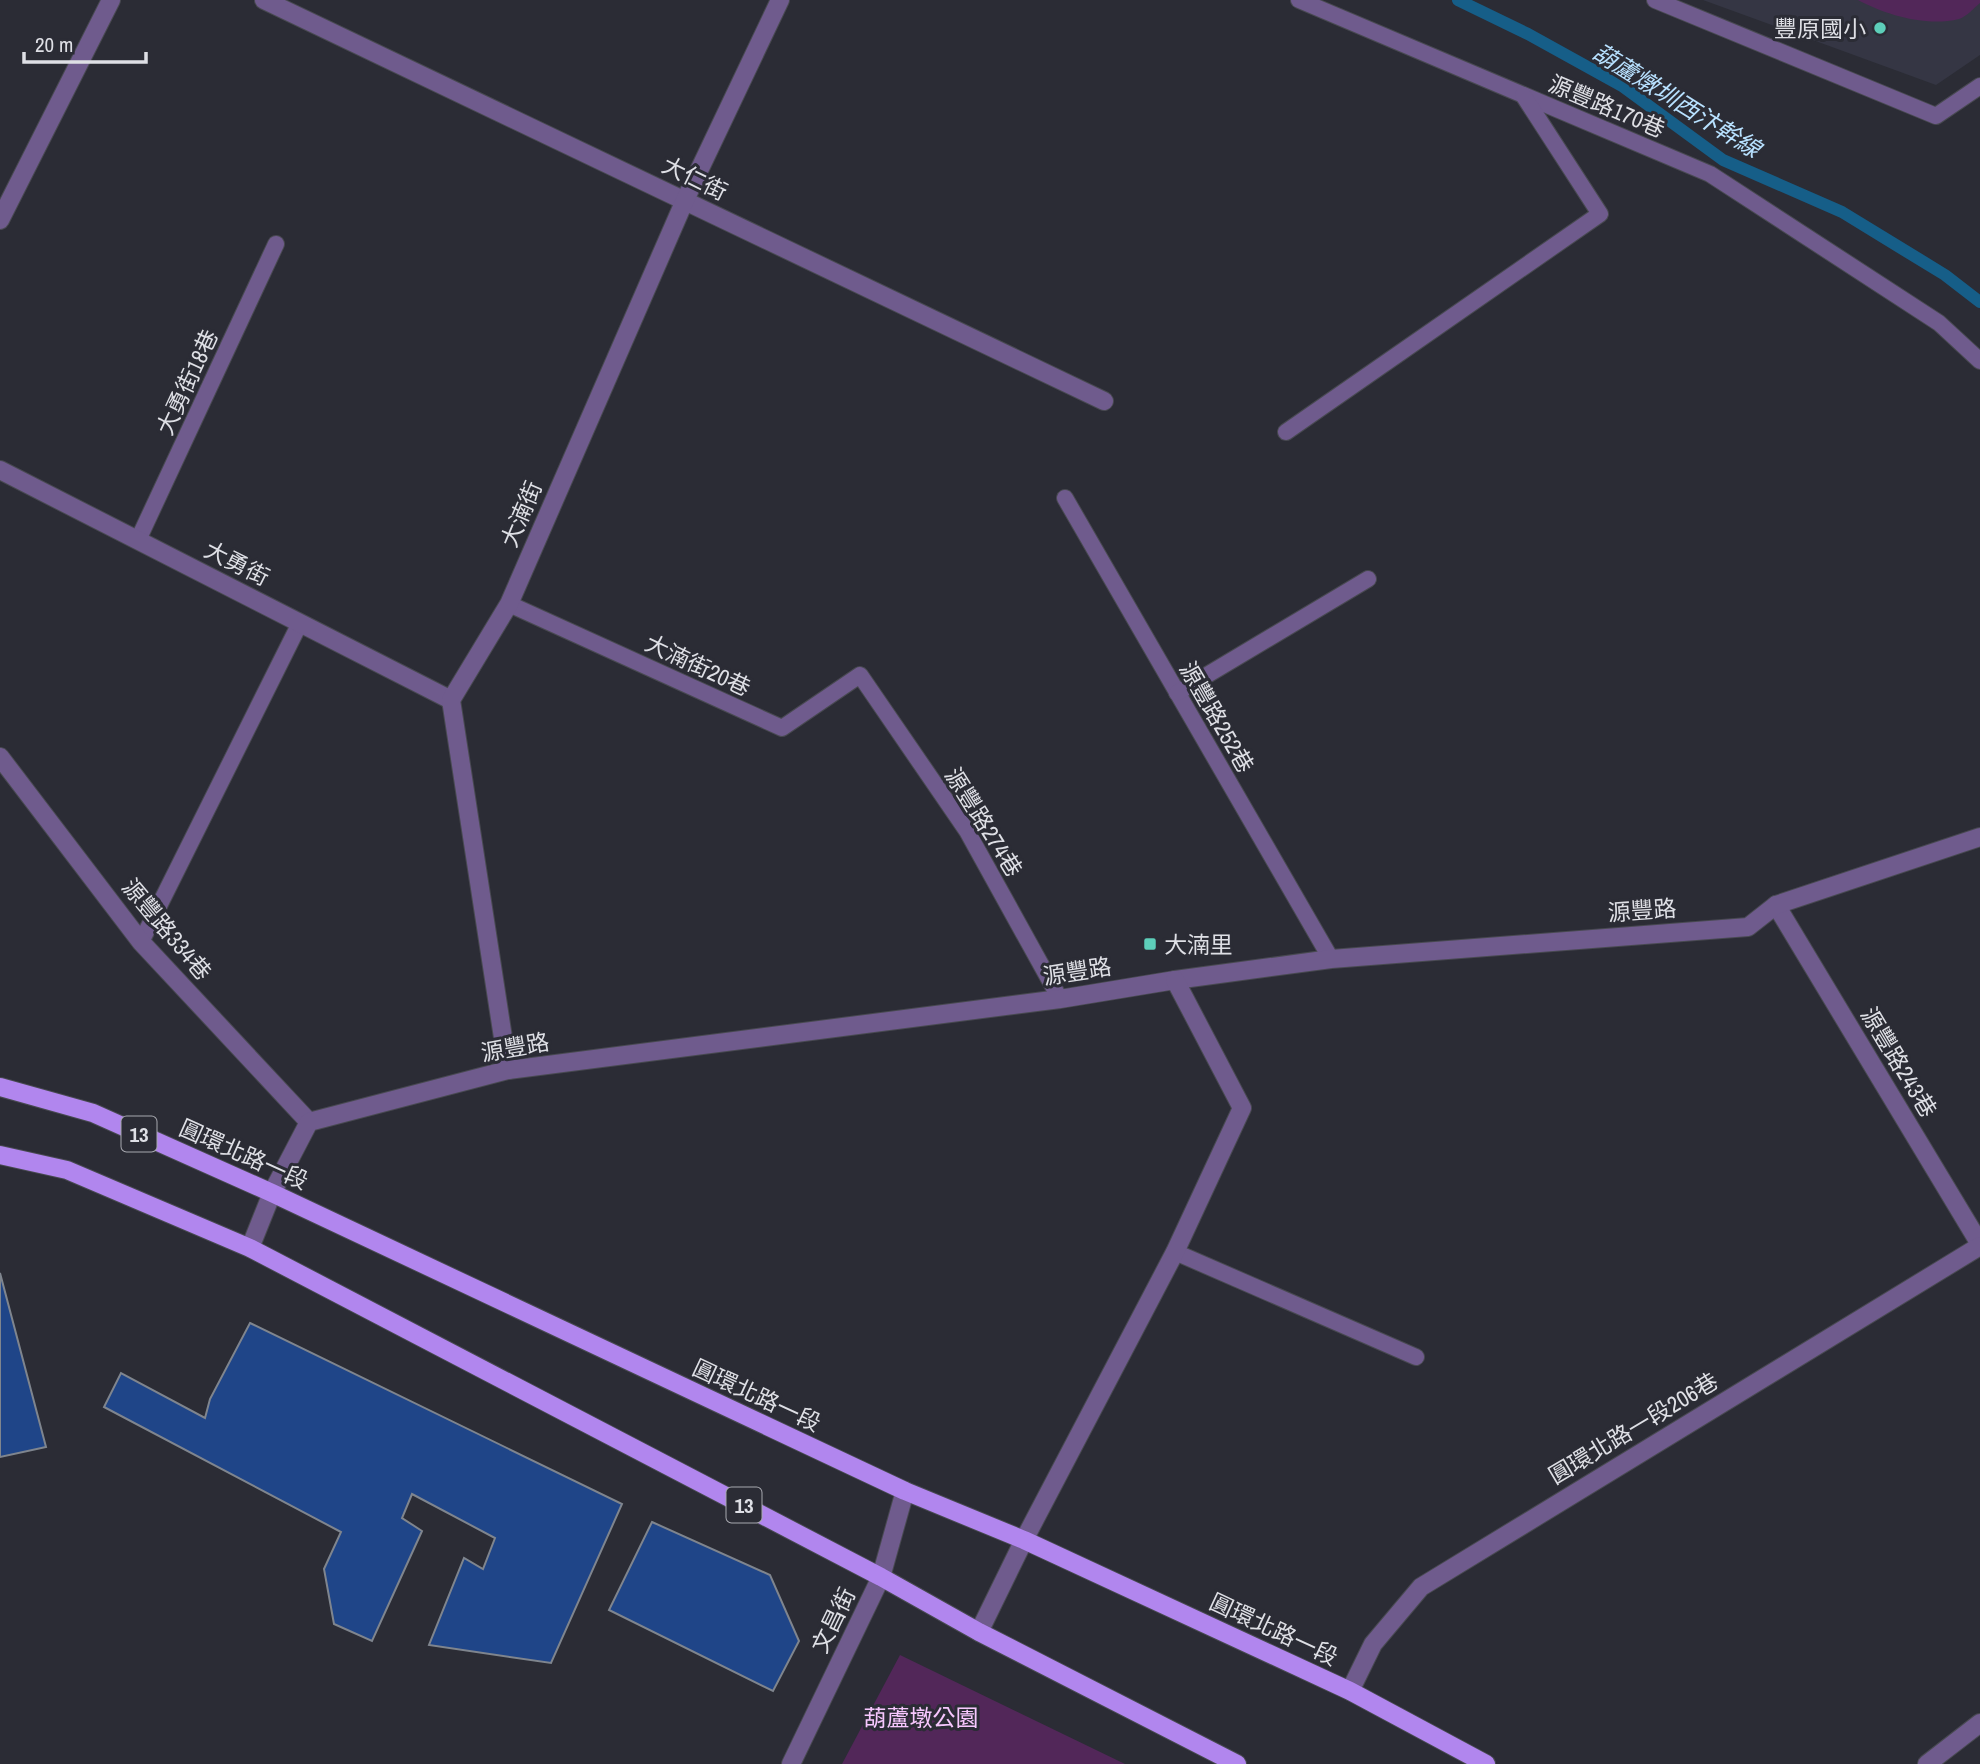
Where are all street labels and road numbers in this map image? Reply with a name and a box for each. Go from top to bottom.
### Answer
street label: 源豐路170巷 [1544,68,1670,144]
street label: 大仁街 [657,149,733,207]
street label: 大勇街18巷 [149,324,225,440]
street label: 大湳街 [493,476,549,552]
street label: 大勇街 [199,534,275,592]
street label: 大湳街20巷 [640,627,756,703]
street label: 源豐路252巷 [1173,656,1261,778]
street label: 源豐路274巷 [938,761,1030,883]
street label: 源豐路334巷 [115,872,219,986]
street label: 源豐路 [1607,892,1677,928]
street label: 源豐路 [1041,950,1113,992]
street label: 源豐路243巷 [1854,1001,1944,1123]
street label: 源豐路 [478,1026,552,1068]
street label: 圓環北路一段 [175,1112,313,1196]
road number: 13 [122,1116,156,1152]
street label: 圓環北路一段 [688,1352,826,1438]
street label: 圓環北路一段206巷 [1543,1365,1723,1491]
road number: 13 [726,1488,762,1522]
street label: 文昌街 [804,1582,862,1658]
street label: 圓環北路一段 [1205,1586,1343,1672]

